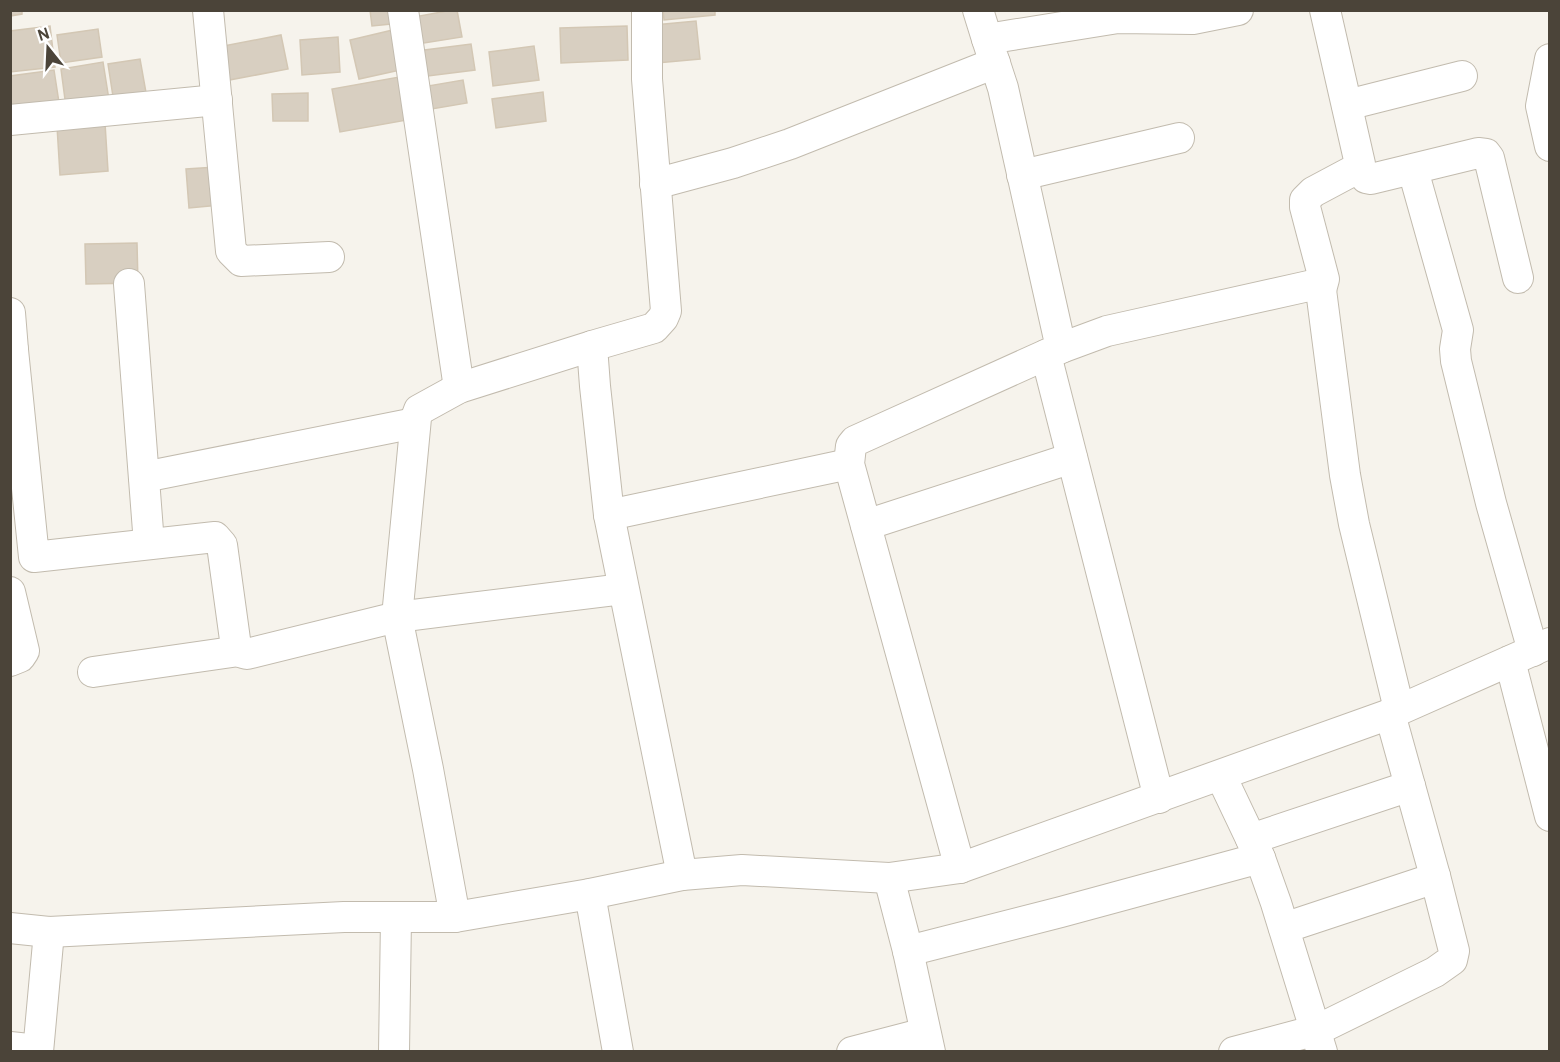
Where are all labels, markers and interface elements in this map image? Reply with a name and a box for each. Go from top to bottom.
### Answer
north arrow [18,18,78,78]
text: N [35,24,53,47]

